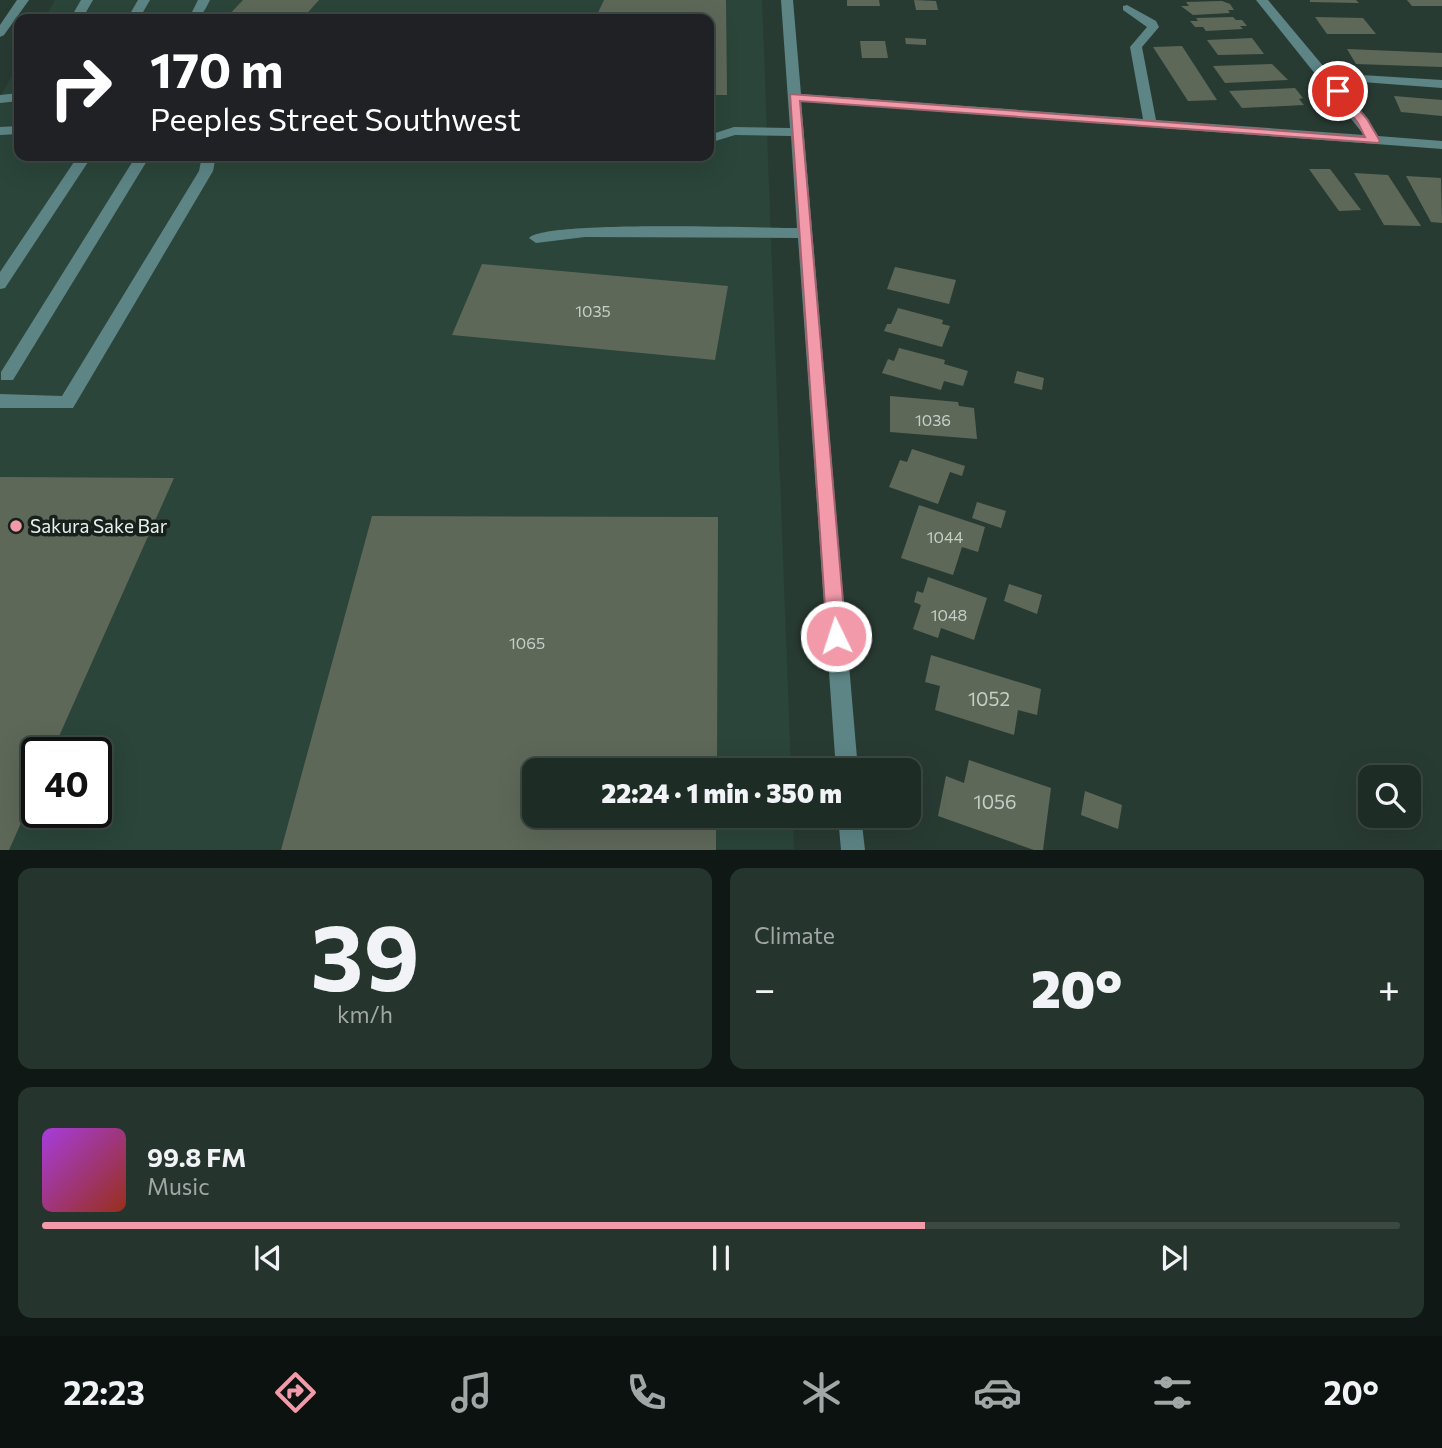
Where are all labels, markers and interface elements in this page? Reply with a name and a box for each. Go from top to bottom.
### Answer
text: 170 m [150,38,283,98]
icon: right [35,42,126,133]
pin [1308,61,1368,121]
icon: arrive [1319,72,1357,110]
text: Peeples Street Southwest [150,98,521,138]
house number: 1035 [575,301,611,320]
house number: 1036 [915,410,951,429]
place label: Sakura Sake Bar [30,514,168,537]
marker: Sakura Sake Bar [8,518,24,534]
house number: 1044 [927,527,964,546]
position arrow [799,599,873,673]
house number: 1048 [931,605,967,624]
house number: 1065 [509,633,545,652]
house number: 1052 [968,687,1010,710]
speed limit sign: 40 [21,737,112,828]
map controls [1358,765,1421,828]
button: search [1358,765,1421,828]
text: 22:24 · 1 min · 350 m [601,777,842,808]
house number: 1056 [974,790,1016,813]
text: 39 [310,898,420,1010]
text: Climate [754,921,835,949]
text: 20° [1031,955,1122,1019]
text: − [754,964,776,1011]
text: + [1378,964,1400,1011]
text: km/h [337,1000,393,1028]
text: 99.8 FM [147,1141,246,1172]
text: Music [147,1172,210,1200]
icon: previous [249,1239,287,1277]
icon: pause [702,1239,740,1277]
icon: next [1155,1239,1193,1277]
icon: directions [271,1368,320,1417]
icon: music [447,1368,496,1417]
icon: phone [622,1368,671,1417]
icon: climate [797,1368,846,1417]
icon: car [973,1368,1022,1417]
icon: filters [1148,1368,1197,1417]
text: 22:23 [63,1372,145,1412]
text: 20° [1324,1372,1379,1412]

